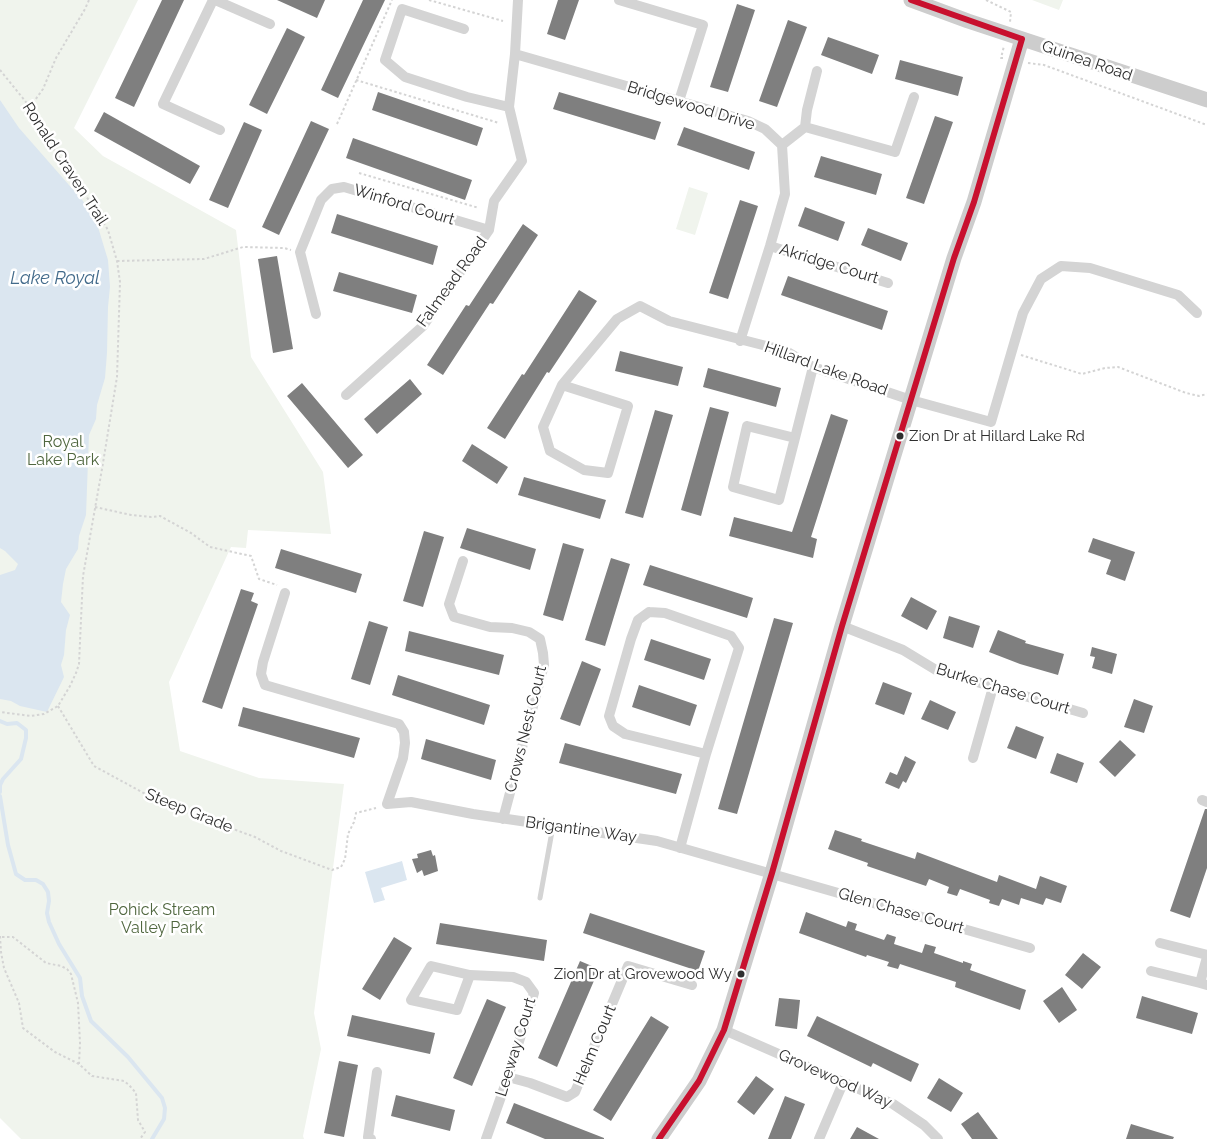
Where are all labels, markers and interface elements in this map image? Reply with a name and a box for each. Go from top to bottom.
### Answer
street label: Guinea Road [1039,37,1135,85]
street label: Bridgewood Drive [625,77,757,135]
street label: Ronald Craven Trail [18,99,112,229]
street label: Winford Court [351,181,457,229]
street label: Falmead Road [413,233,491,331]
street label: Akridge Court [777,240,881,288]
water label: Lake Royal [10,268,100,290]
street label: Hillard Lake Road [762,338,890,400]
place label: Zion Dr at Hillard Lake Rd [909,427,1085,445]
marker: Zion Dr at Hillard Lake Rd [895,431,905,441]
park label: Royal Lake Park [27,432,99,470]
street label: Burke Chase Court [934,660,1072,718]
street label: Crows Nest Court [501,664,551,794]
street label: Steep Grade [142,785,236,837]
street label: Brigantine Way [524,813,638,847]
street label: Glen Chase Court [836,884,966,938]
park label: Pohick Stream Valley Park [109,900,215,938]
place label: Zion Dr at Grovewood Wy [554,965,732,983]
marker: Zion Dr at Grovewood Wy [736,969,746,979]
street label: Leeway Court [492,995,540,1099]
street label: Helm Court [570,1002,620,1088]
street label: Grovewood Way [775,1045,895,1113]

